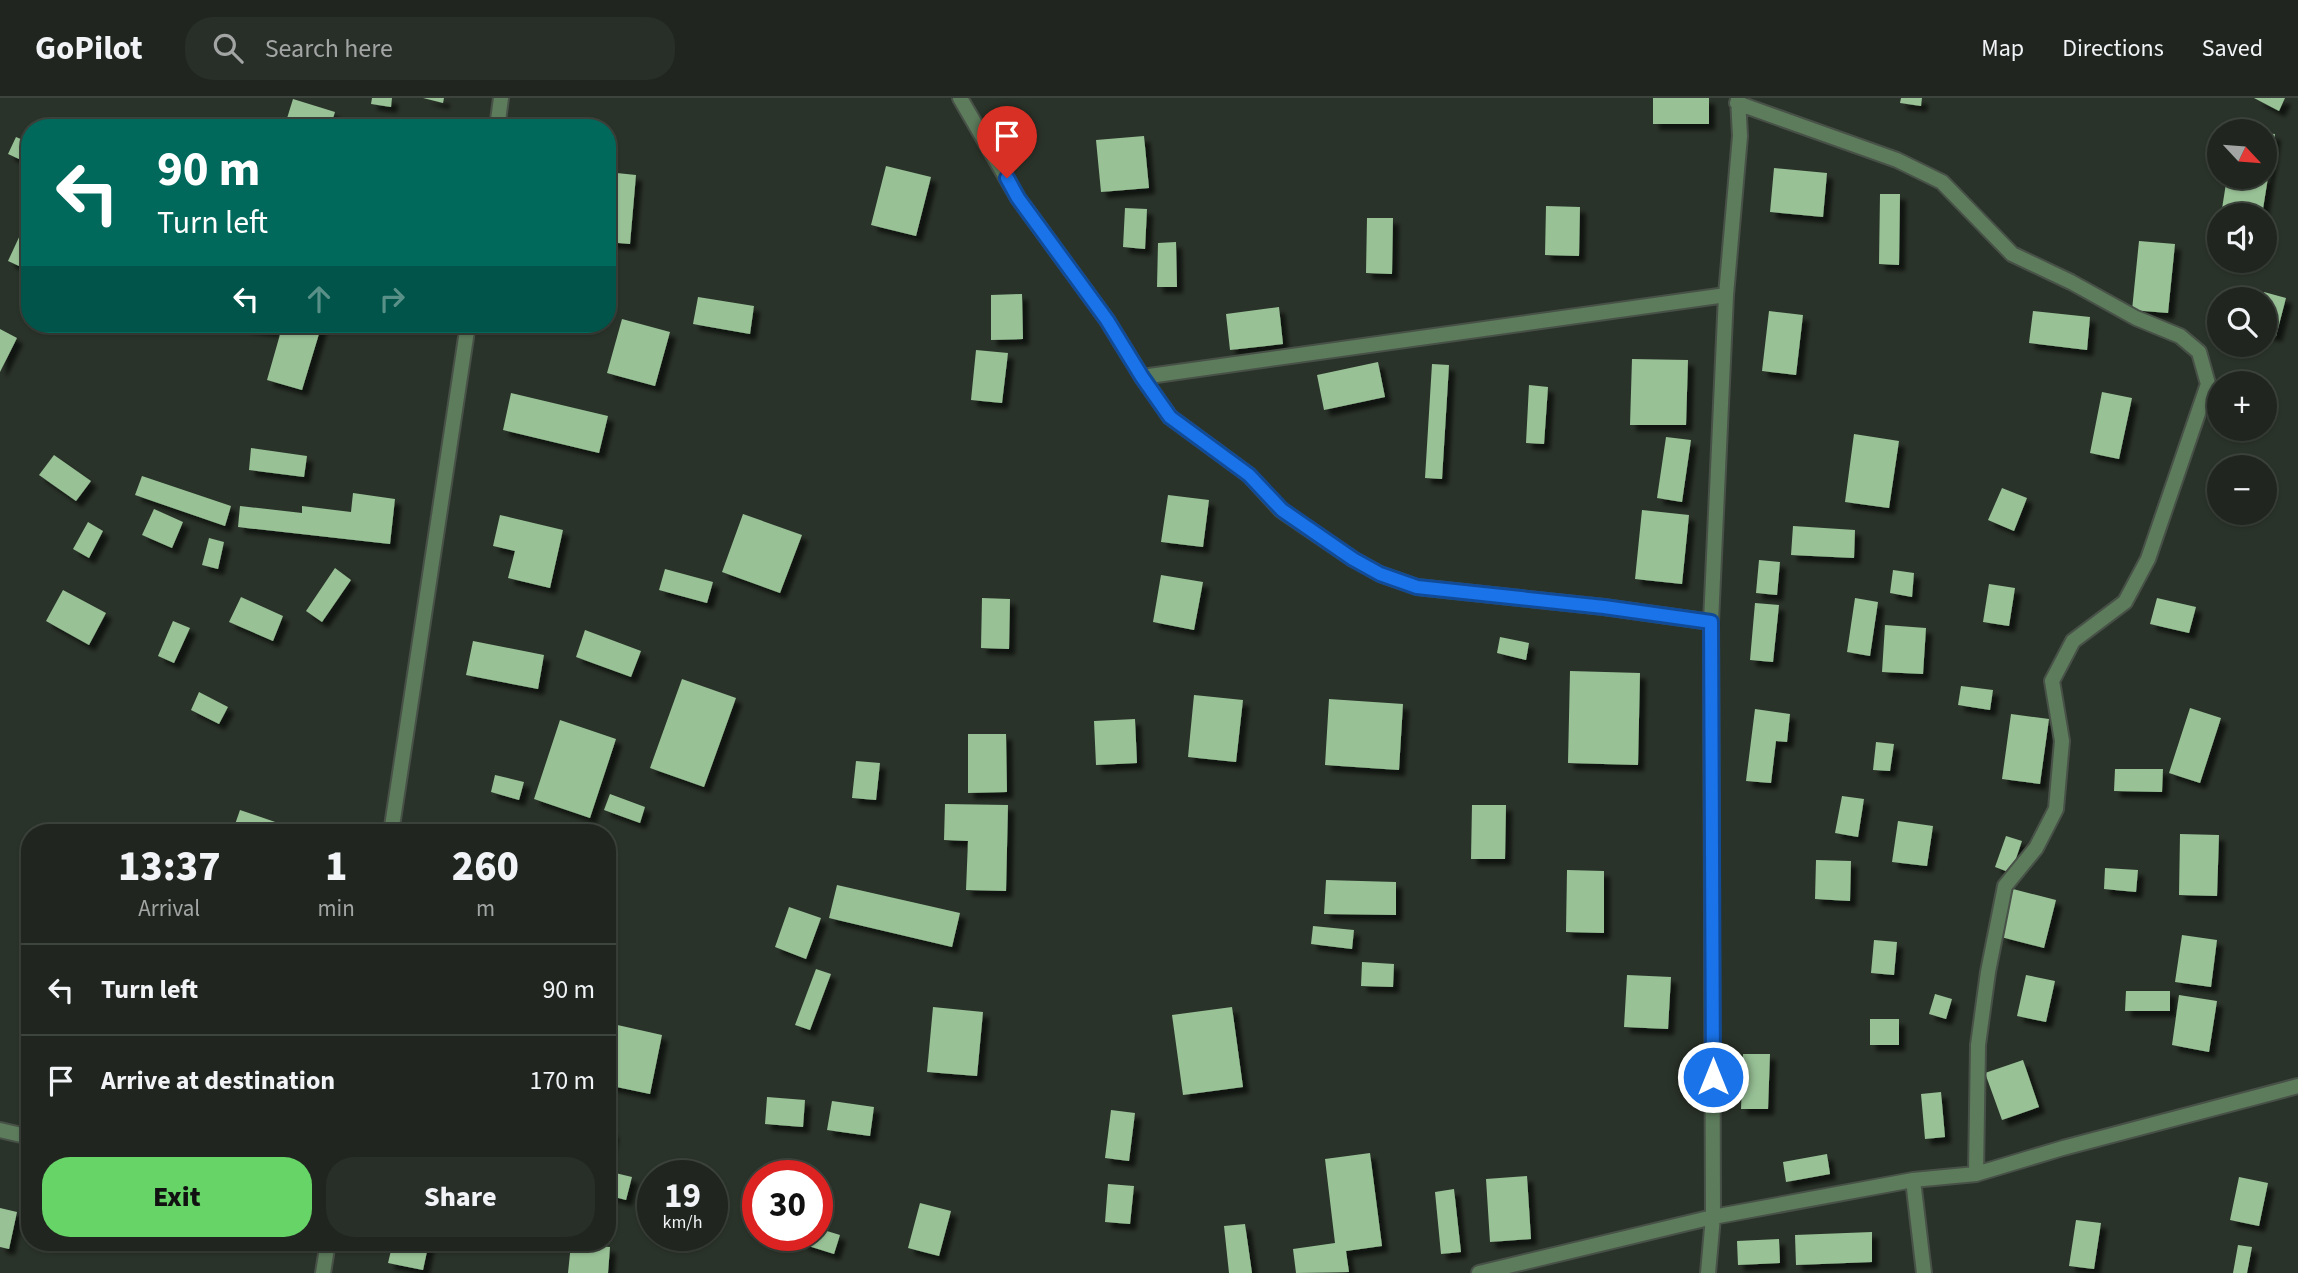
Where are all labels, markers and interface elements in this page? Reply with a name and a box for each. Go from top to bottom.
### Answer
search box [185,17,675,80]
text: GoPilot [35,25,143,72]
icon: search [209,29,247,67]
text: Search here [265,30,393,67]
text: Map [1981,31,2024,66]
text: Directions [2062,31,2164,66]
text: Saved [2202,31,2263,66]
pin [977,106,1037,178]
icon: arrive [988,117,1026,155]
north arrow [2207,119,2277,189]
map controls [2207,119,2277,525]
text: 90 m [157,135,261,205]
icon: left [42,147,133,238]
text: Turn left [157,200,268,246]
button: sound [2207,203,2277,273]
icon: left [227,280,265,318]
icon: ahead [300,280,338,318]
icon: right [373,280,411,318]
button: search [2207,287,2277,357]
button: + [2207,371,2277,441]
button: − [2207,455,2277,525]
text: 13:37 [118,837,221,897]
text: 1 [325,837,347,897]
text: 260 [452,837,519,897]
text: Arrival [138,892,200,925]
text: min [318,892,355,925]
text: m [476,892,495,925]
icon: left [42,971,80,1009]
text: Turn left [101,971,198,1008]
text: 90 m [542,971,595,1008]
position arrow [1676,1040,1750,1114]
icon: arrive [42,1062,80,1100]
text: Arrive at destination [101,1062,335,1099]
text: 170 m [529,1062,595,1099]
button: Exit [42,1157,312,1237]
button: Share [326,1157,595,1237]
speed limit sign: 30 [742,1160,833,1251]
text: 19 [664,1171,701,1221]
text: km/h [663,1210,702,1235]

